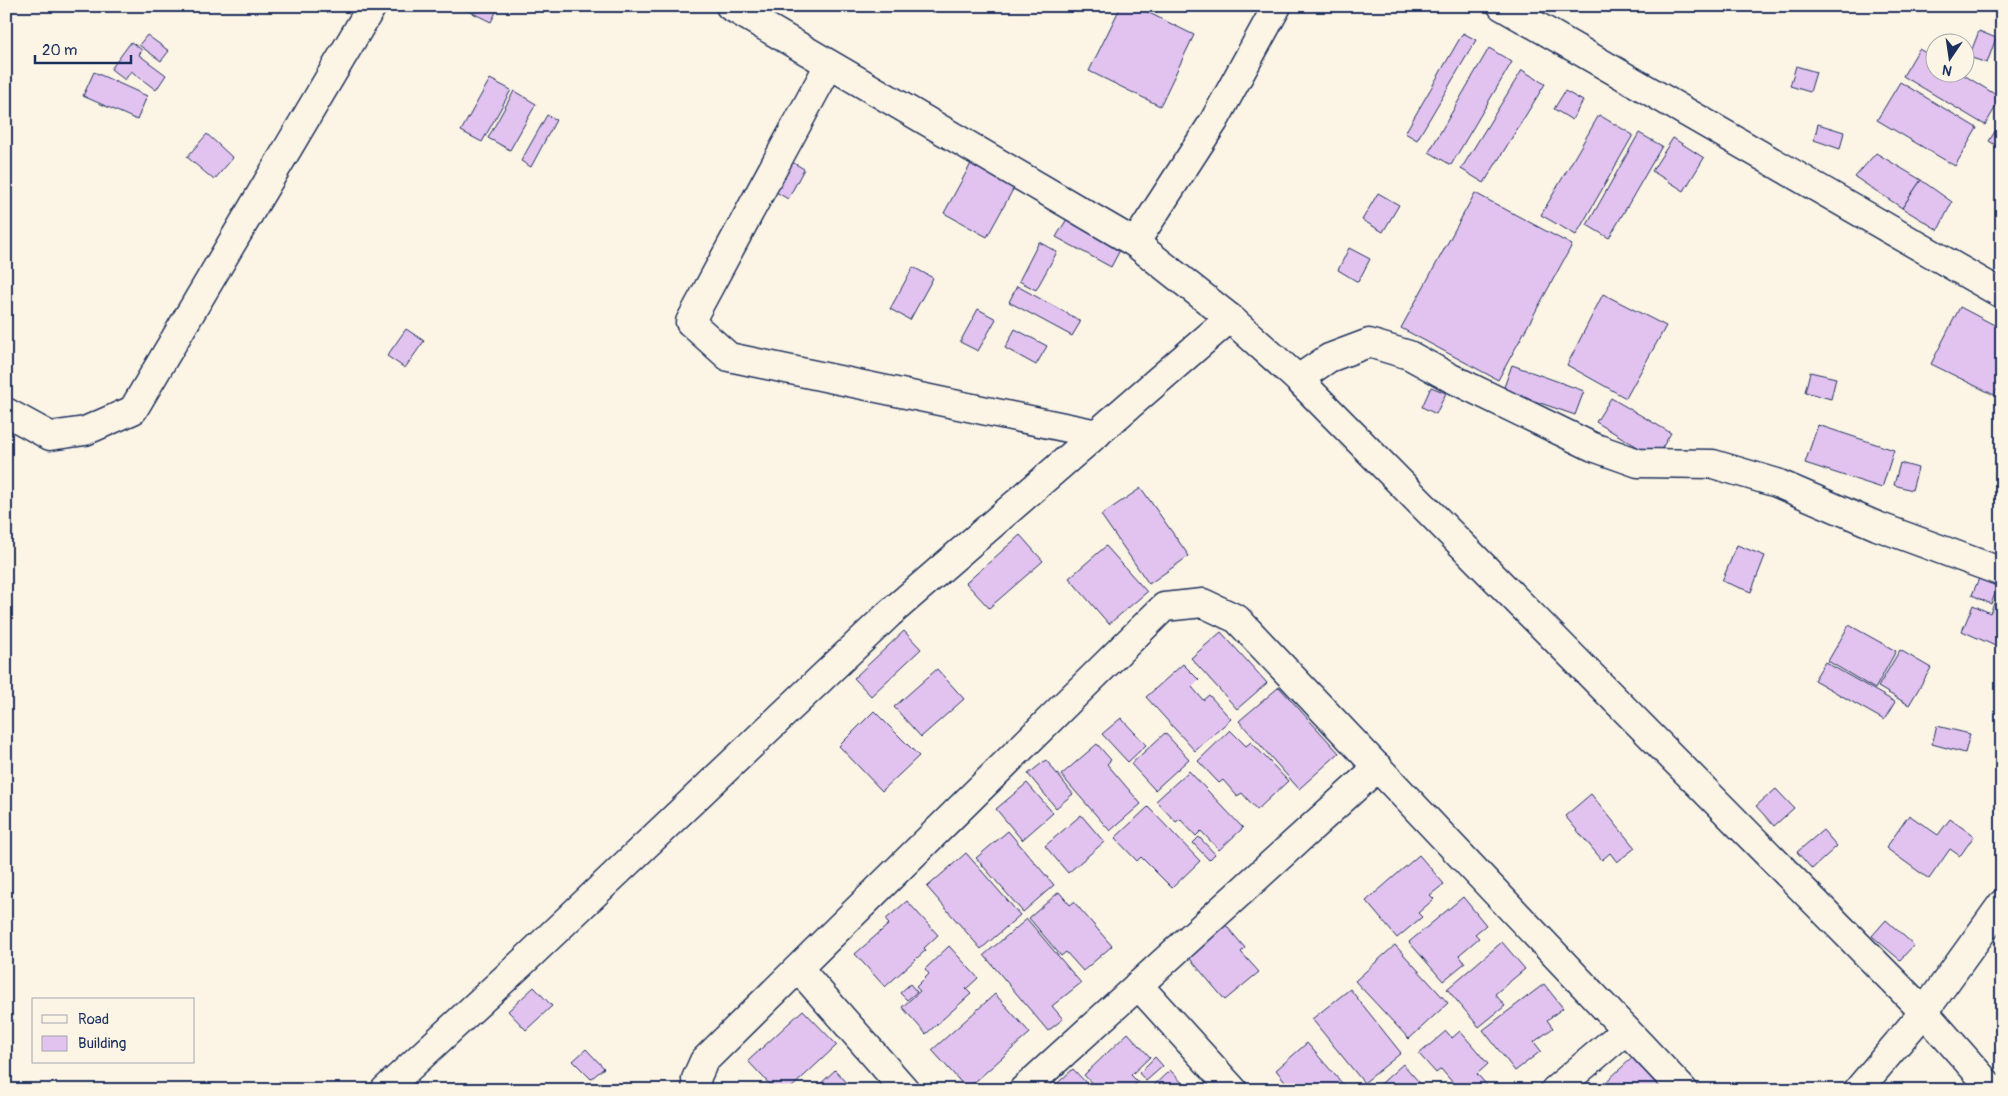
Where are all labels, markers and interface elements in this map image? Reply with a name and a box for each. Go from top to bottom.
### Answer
scale bar [35,32,131,64]
north arrow [1926,32,1976,82]
text: 20 m [42,41,77,60]
text: N [1941,61,1954,80]
legend [32,998,195,1064]
text: Road [78,1010,109,1029]
text: Building [78,1034,126,1053]

